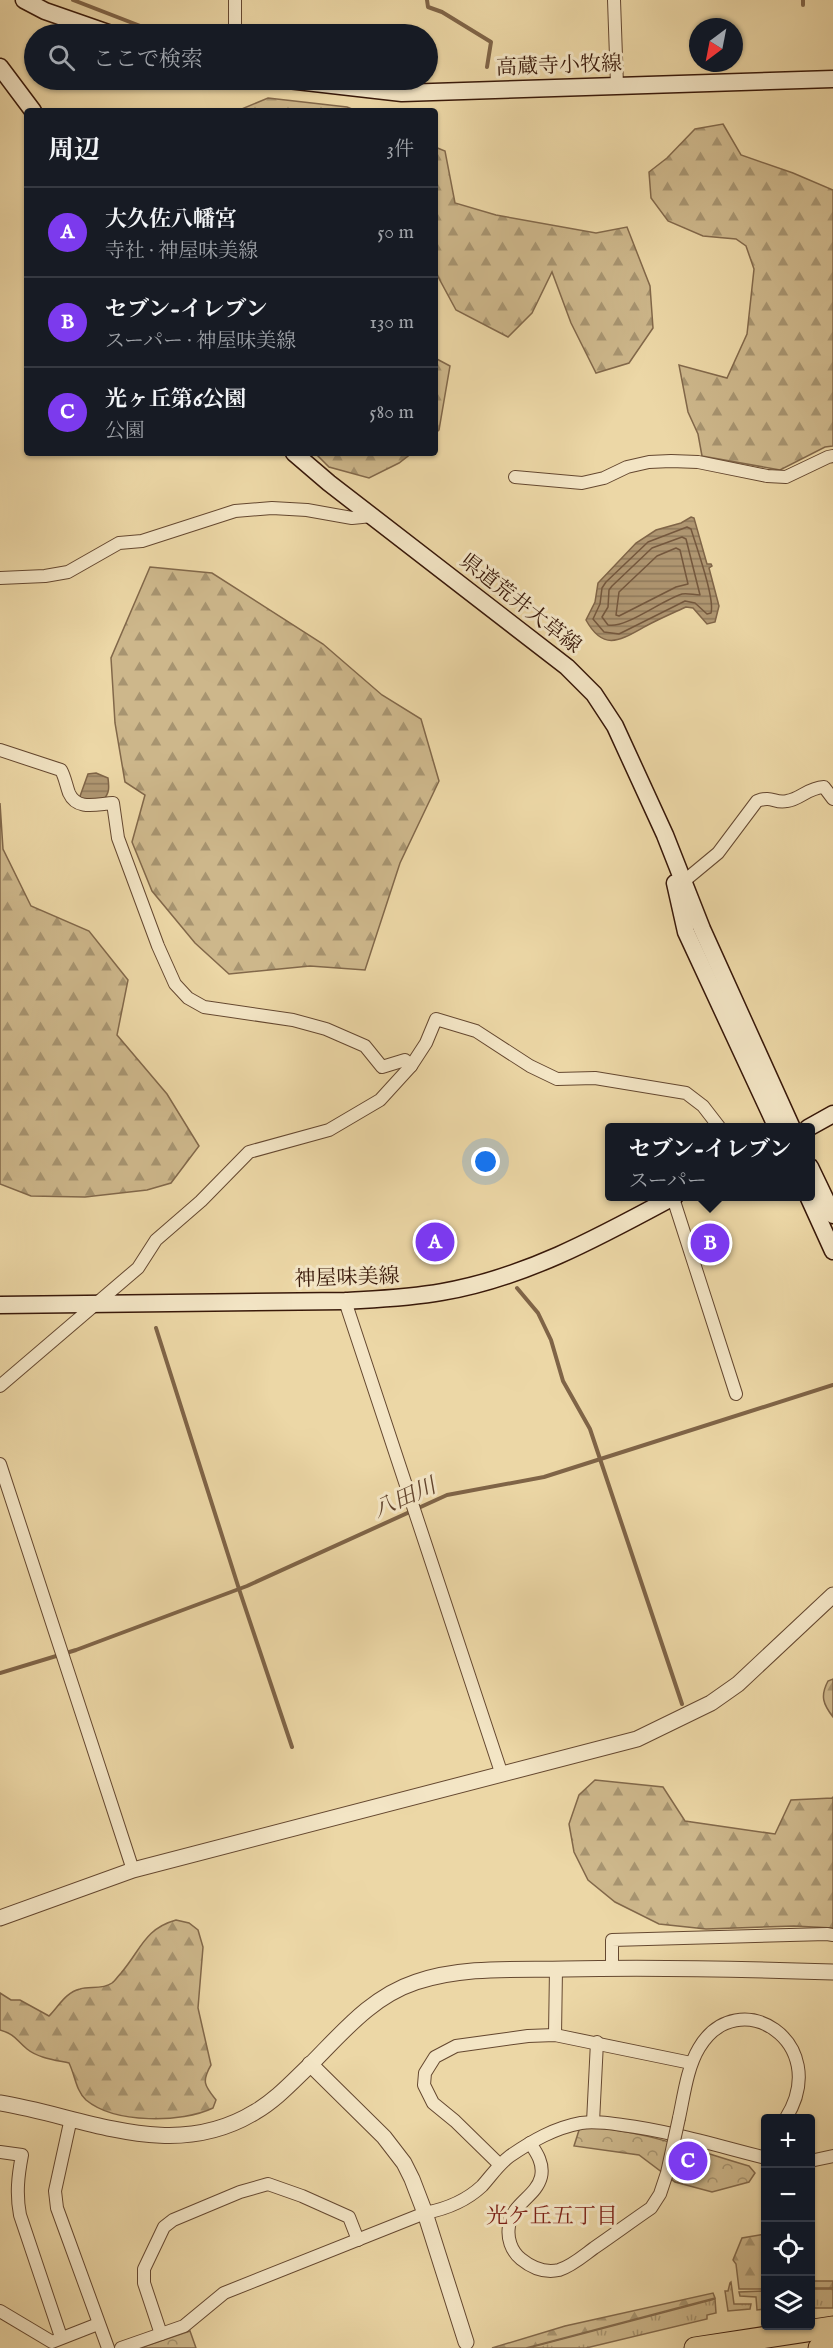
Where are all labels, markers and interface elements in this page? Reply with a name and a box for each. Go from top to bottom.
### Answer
north arrow [689,18,743,72]
search box [24,24,438,90]
icon: search [45,41,78,74]
text: ここで検索 [93,46,203,74]
street label: 高蔵寺小牧線 [496,51,622,82]
text: 周辺 [48,134,100,167]
text: 3件 [387,137,414,162]
text: 大久佐八幡宮 [105,206,237,234]
text: A [61,220,74,245]
text: 50 m [377,220,414,245]
text: 寺社 · 神屋味美線 [105,239,258,264]
text: セブン-イレブン [105,296,267,324]
text: B [61,310,74,335]
text: 130 m [369,310,414,335]
text: スーパー · 神屋味美線 [105,329,296,354]
text: 光ヶ丘第6公園 [105,386,246,414]
text: C [60,400,75,425]
text: 580 m [369,400,414,425]
text: 公園 [105,419,145,444]
street label: 県道荒井大草線 [454,548,586,660]
popup [605,1123,815,1201]
text: セブン-イレブン [629,1136,791,1164]
your location [471,1147,500,1176]
text: スーパー [629,1169,707,1194]
pin: A [416,1220,454,1264]
pin: B [690,1220,730,1266]
street label: 神屋味美線 [294,1263,400,1294]
water label: 八田川 [369,1472,442,1525]
map controls [761,2114,815,2330]
button: + [761,2114,815,2168]
pin: C [668,2138,708,2184]
button: − [761,2168,815,2222]
district label: 光ケ丘五丁目 [486,2203,618,2231]
button: locate [761,2222,815,2276]
button: layers [761,2276,815,2330]

